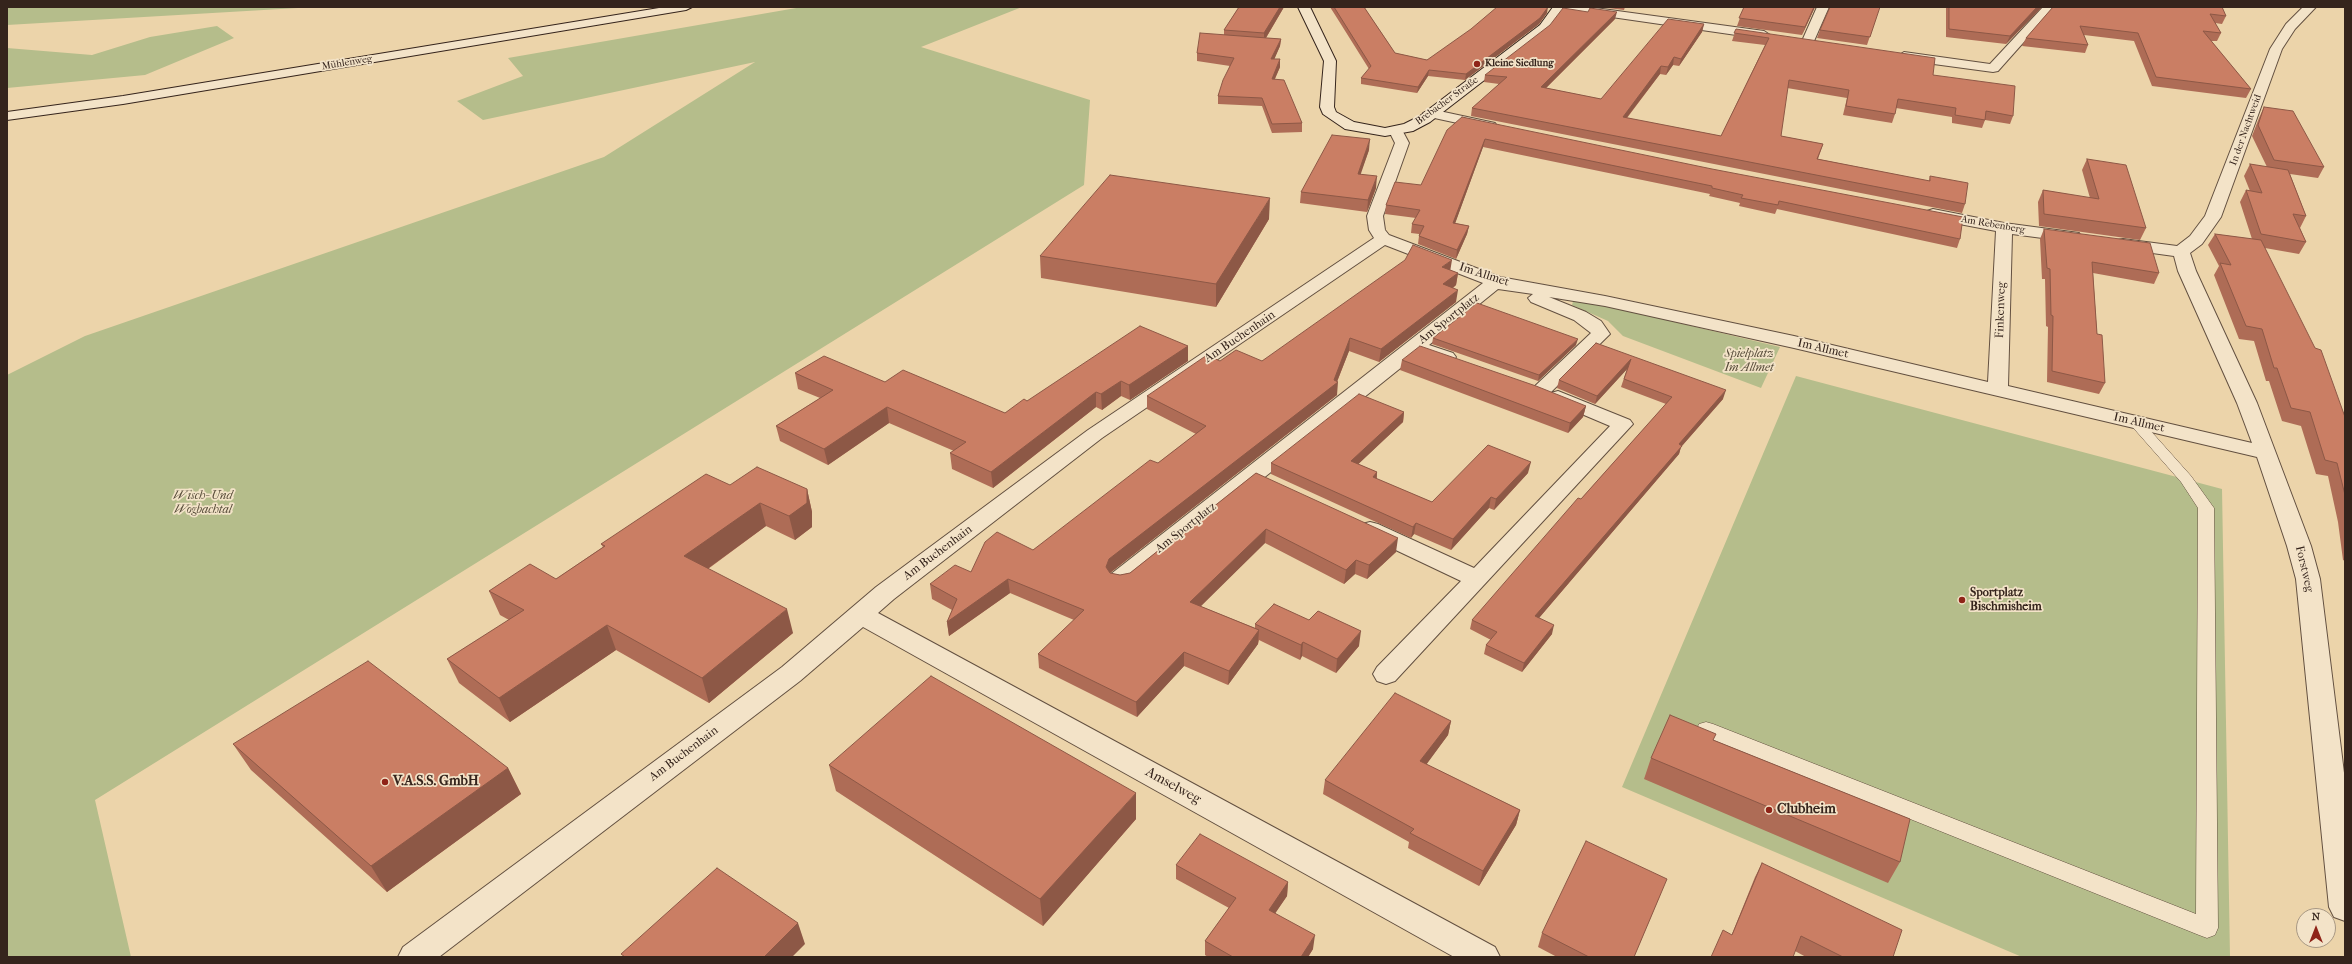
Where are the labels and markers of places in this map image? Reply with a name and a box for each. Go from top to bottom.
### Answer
place label: Kleine Siedlung [1485,58,1554,70]
marker: Kleine Siedlung [1472,59,1482,69]
place label: Sportplatz Bischmisheim [1970,586,2042,614]
marker: Sportplatz Bischmisheim [1957,595,1967,605]
place label: V.A.S.S. GmbH [393,774,479,790]
marker: V.A.S.S. GmbH [380,777,390,787]
place label: Clubheim [1777,802,1836,818]
marker: Clubheim [1764,805,1774,815]

